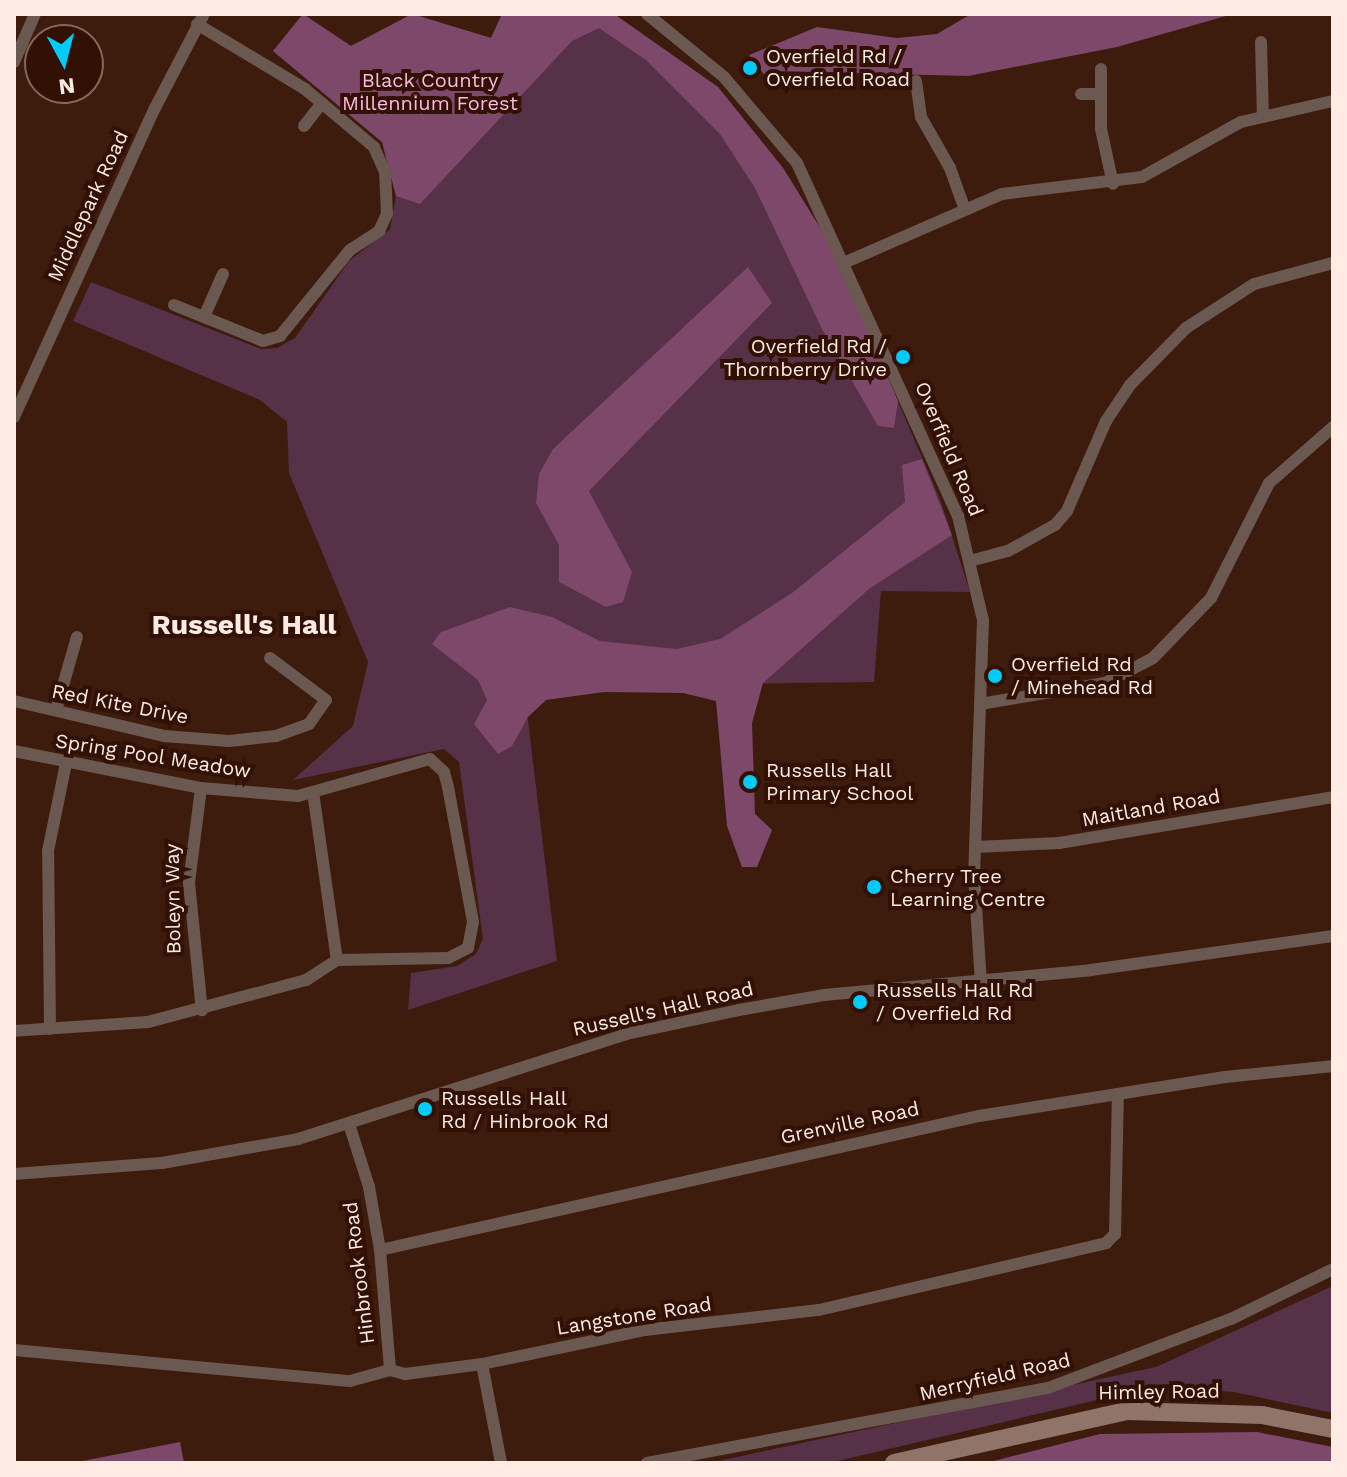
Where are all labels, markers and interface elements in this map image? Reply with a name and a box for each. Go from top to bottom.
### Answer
north arrow [24,24,104,104]
place label: Overfield Rd / Overfield Road [766,44,910,91]
marker: Overfield Rd / Overfield Road [741,59,759,77]
park label: Black Country Millennium Forest [342,69,518,116]
text: N [57,73,76,100]
street label: Middlepark Road [42,127,134,285]
place label: Overfield Rd / Thornberry Drive [723,334,887,381]
marker: Overfield Rd / Thornberry Drive [894,348,912,366]
street label: Overfield Road [910,378,988,520]
district label: Russell's Hall [151,608,337,642]
place label: Overfield Rd / Minehead Rd [1011,652,1153,699]
marker: Overfield Rd / Minehead Rd [986,667,1004,685]
street label: Red Kite Drive [50,679,190,729]
street label: Spring Pool Meadow [53,729,253,783]
place label: Russells Hall Primary School [766,758,914,805]
marker: Russells Hall Primary School [741,773,759,791]
street label: Maitland Road [1080,784,1222,832]
street label: Boleyn Way [160,843,186,955]
place label: Cherry Tree Learning Centre [890,864,1045,911]
marker: Cherry Tree Learning Centre [865,878,883,896]
street label: Russell's Hall Road [570,976,756,1042]
place label: Russells Hall Rd / Overfield Rd [876,978,1034,1025]
marker: Russells Hall Rd / Overfield Rd [851,993,869,1011]
place label: Russells Hall Rd / Hinbrook Rd [441,1086,609,1133]
street label: Grenville Road [778,1097,922,1149]
marker: Russells Hall Rd / Hinbrook Rd [416,1100,434,1118]
street label: Hinbrook Road [338,1200,380,1346]
street label: Langstone Road [555,1292,713,1340]
street label: Merryfield Road [917,1348,1073,1406]
street label: Himley Road [1098,1379,1220,1405]

